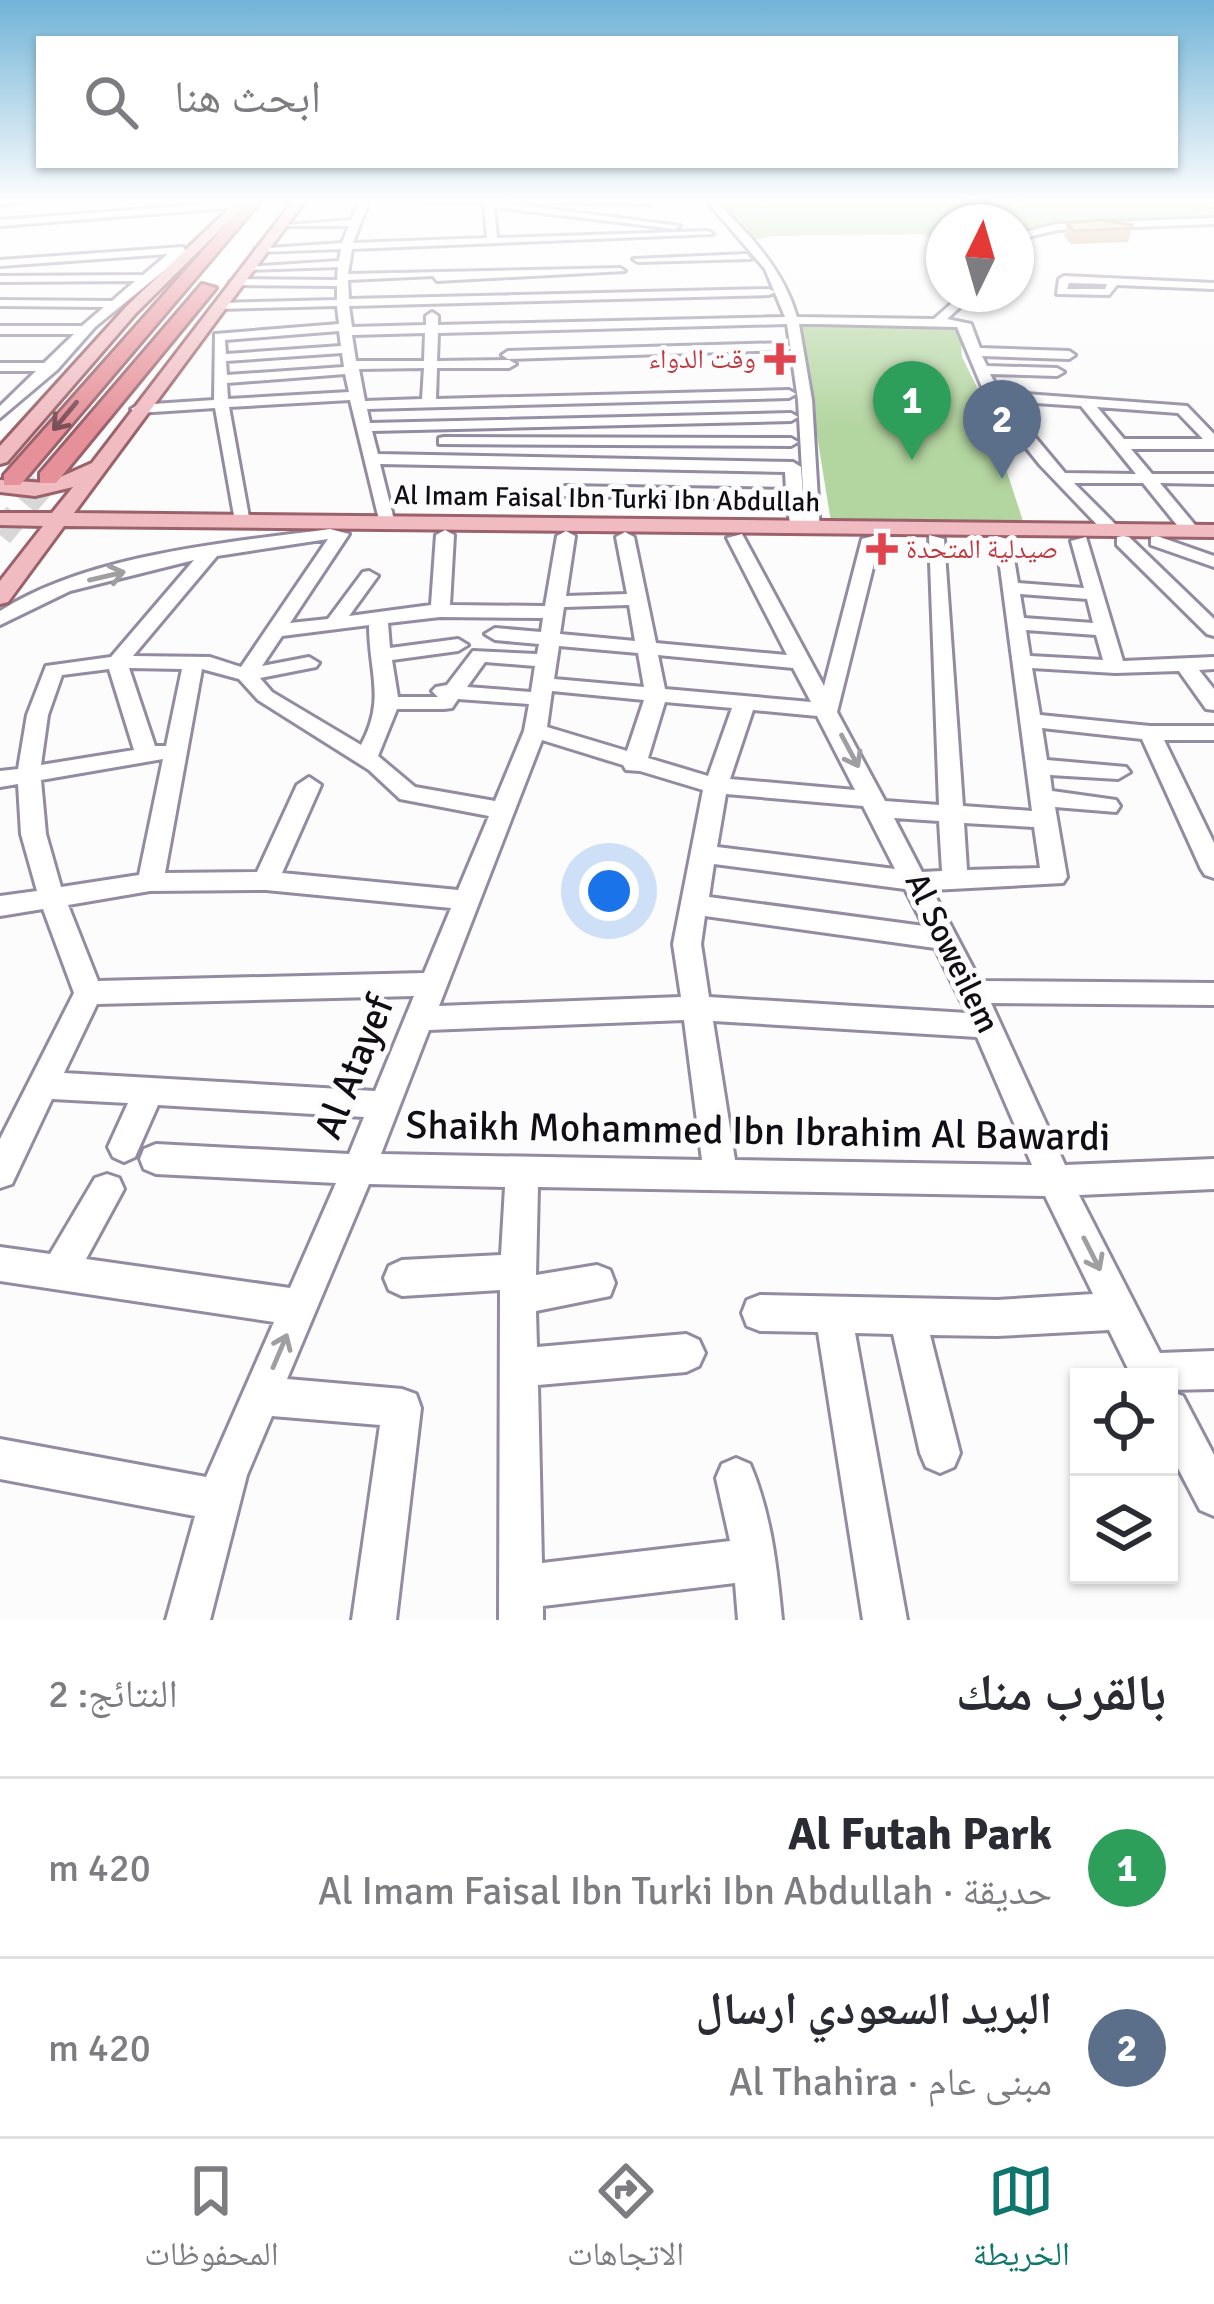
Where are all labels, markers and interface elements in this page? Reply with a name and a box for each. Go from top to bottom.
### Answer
search box [36,36,1178,168]
icon: search [78,69,144,135]
text: ابحث هنا [174,70,321,125]
north arrow [926,204,1034,312]
place label: وقت الدواء [648,343,756,376]
marker: وقت الدواء [767,346,793,372]
pin: 1 [873,361,951,460]
pin: 2 [963,380,1041,479]
one-way arrow [53,400,79,432]
street label: Al Imam Faisal Ibn Turki Ibn Abdullah [394,479,820,519]
place label: صيدلية المتحدة [906,533,1058,566]
marker: صيدلية المتحدة [869,536,895,562]
one-way arrow [88,564,126,587]
one-way arrow [840,733,863,769]
your location [579,861,639,921]
street label: Al Soweilem [896,866,1008,1040]
street label: Al Atayef [304,987,405,1146]
street label: Shaikh Mohammed Ibn Ibrahim Al Bawardi [405,1101,1111,1161]
one-way arrow [1081,1236,1104,1272]
one-way arrow [271,1333,292,1370]
map controls [1070,1368,1178,1584]
button: locate [1070,1368,1178,1476]
button: layers [1070,1476,1178,1584]
text: بالقرب منك [956,1662,1166,1725]
text: النتائج: 2 [48,1670,178,1718]
text: Al Futah Park [788,1807,1052,1862]
text: 420 m [48,1844,151,1892]
text: 1 [1116,1844,1138,1892]
text: حديقة · Al Imam Faisal Ibn Turki Ibn Abdullah [318,1867,1052,1915]
text: البريد السعودي ارسال [696,1982,1052,2037]
text: 420 m [48,2024,151,2072]
text: 2 [1116,2024,1138,2072]
text: مبنى عام · Al Thahira [729,2058,1052,2106]
tab: المحفوظات [144,2158,279,2286]
tab: الاتجاهات [567,2158,684,2286]
tab: الخريطة [973,2158,1070,2286]

